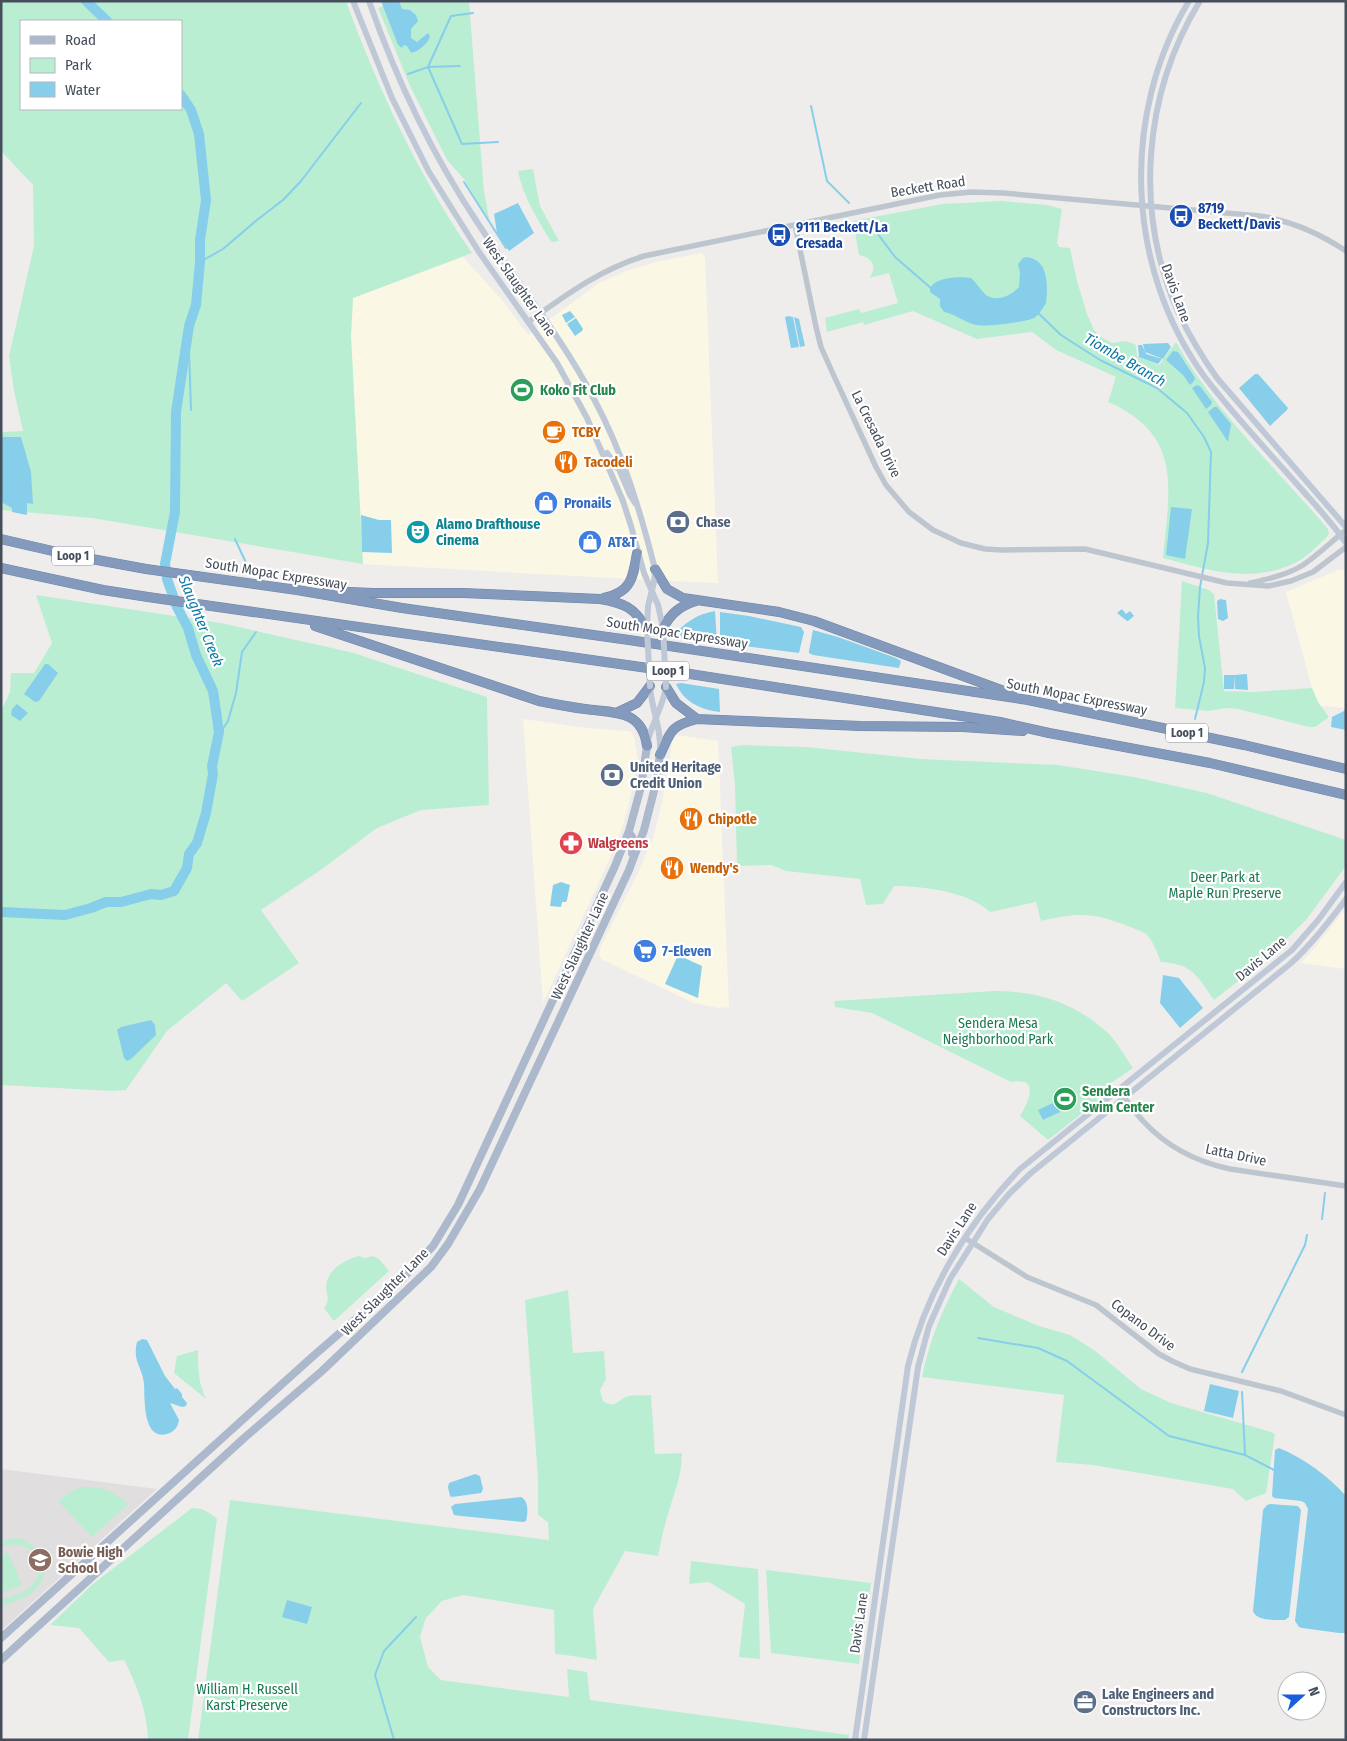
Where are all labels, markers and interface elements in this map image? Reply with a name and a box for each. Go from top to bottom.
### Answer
legend [20,20,182,110]
text: Road [65,31,96,49]
text: Park [65,56,92,74]
text: Water [65,81,101,99]
street label: Beckett Road [889,173,967,201]
place label: 8719 Beckett/Davis [1198,200,1281,233]
bus stop icon: 8719 Beckett/Davis [1168,203,1194,229]
place label: 9111 Beckett/La Cresada [796,219,888,252]
bus stop icon: 9111 Beckett/La Cresada [766,222,792,248]
street label: West Slaughter Lane [479,234,559,340]
street label: Davis Lane [1158,261,1194,325]
water label: Tiombe Branch [1081,329,1169,391]
sports icon: Koko Fit Club [509,377,535,403]
place label: Koko Fit Club [540,382,616,399]
street label: La Cresada Drive [848,388,904,480]
cafe icon: TCBY [541,419,567,445]
place label: TCBY [572,424,601,441]
restaurant icon: Tacodeli [553,449,579,475]
place label: Tacodeli [584,454,633,471]
shop icon: Pronails [533,490,559,516]
place label: Pronails [564,495,611,512]
bank icon: Chase [665,509,691,535]
place label: Chase [696,514,731,531]
place label: Alamo Drafthouse Cinema [435,516,540,549]
theatre icon: Alamo Drafthouse Cinema [405,519,431,545]
shop icon: AT&T [577,529,603,555]
place label: AT&T [607,534,637,551]
road number: Loop 1 [52,546,94,566]
street label: South Mopac Expressway [204,554,349,594]
water label: Slaughter Creek [174,572,228,670]
street label: South Mopac Expressway [605,613,750,653]
road number: Loop 1 [647,661,689,680]
street label: South Mopac Expressway [1005,675,1149,719]
road number: Loop 1 [1166,724,1208,742]
place label: United Heritage Credit Union [630,759,721,792]
bank icon: United Heritage Credit Union [599,762,625,788]
restaurant icon: Chipotle [678,806,704,832]
place label: Chipotle [708,811,757,828]
pharmacy icon: Walgreens [558,830,584,856]
place label: Walgreens [588,835,648,852]
restaurant icon: Wendy's [659,855,685,881]
place label: Wendy's [690,860,739,877]
park label: Deer Park at Maple Run Preserve [1168,869,1282,902]
street label: West Slaughter Lane [548,890,612,1002]
street label: Davis Lane [1232,933,1290,985]
supermarket icon: 7-Eleven [632,938,658,964]
place label: 7-Eleven [662,943,711,960]
park label: Sendera Mesa Neighborhood Park [943,1015,1054,1048]
place label: Sendera Swim Center [1082,1083,1155,1116]
sports icon: Sendera Swim Center [1052,1086,1078,1112]
street label: Latta Drive [1204,1140,1268,1170]
street label: Davis Lane [933,1199,981,1259]
street label: West Slaughter Lane [338,1245,432,1339]
street label: Copano Drive [1108,1295,1179,1355]
place label: Bowie High School [58,1544,123,1577]
school or university icon: Bowie High School [27,1547,53,1573]
street label: Davis Lane [846,1592,872,1654]
north arrow [1277,1671,1327,1721]
park label: William H. Russell Karst Preserve [196,1681,298,1714]
text: N [1304,1685,1323,1698]
place label: Lake Engineers and Constructors Inc. [1102,1686,1214,1719]
office icon: Lake Engineers and Constructors Inc. [1072,1689,1098,1715]

